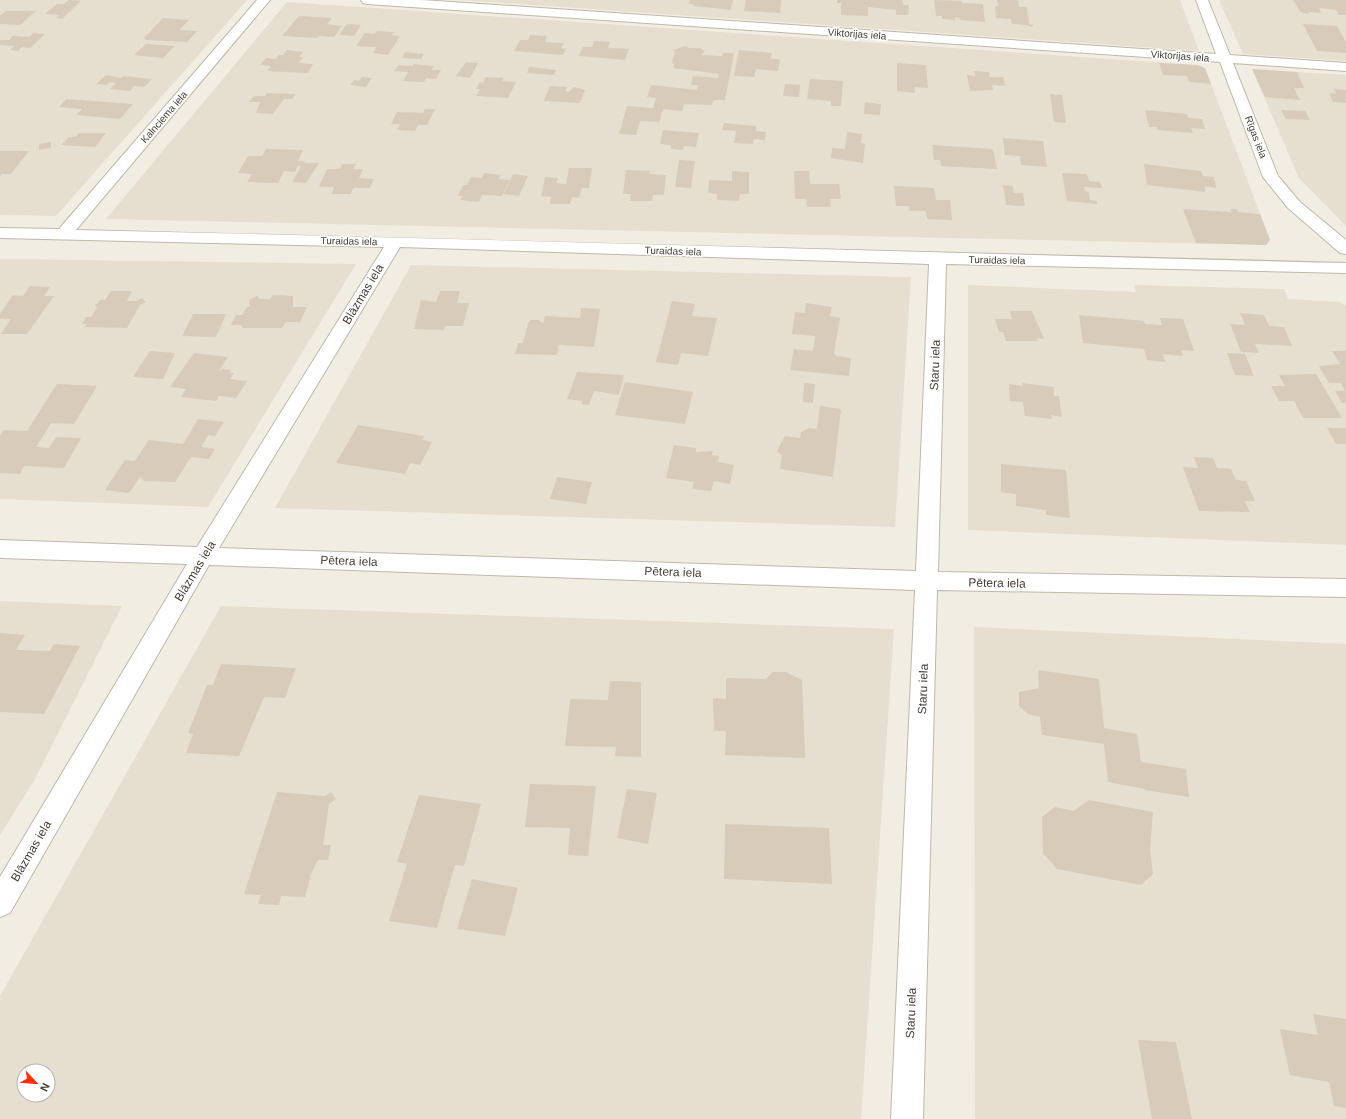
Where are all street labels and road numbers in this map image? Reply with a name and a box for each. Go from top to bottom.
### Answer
street label: Viktorijas iela [827,26,887,42]
street label: Viktorijas iela [1150,48,1210,64]
street label: Kalnciema iela [139,89,190,145]
street label: Rīgas iela [1243,114,1269,160]
street label: Turaidas iela [320,235,378,247]
street label: Turaidas iela [644,245,702,258]
street label: Turaidas iela [968,254,1026,266]
street label: Blāzmas iela [339,261,387,327]
street label: Staru iela [927,339,943,391]
street label: Blāzmas iela [171,538,219,604]
street label: Pētera iela [320,553,378,569]
street label: Pētera iela [644,564,702,580]
street label: Pētera iela [968,576,1026,591]
street label: Staru iela [915,663,931,715]
street label: Blāzmas iela [8,818,54,884]
street label: Staru iela [903,987,919,1039]

